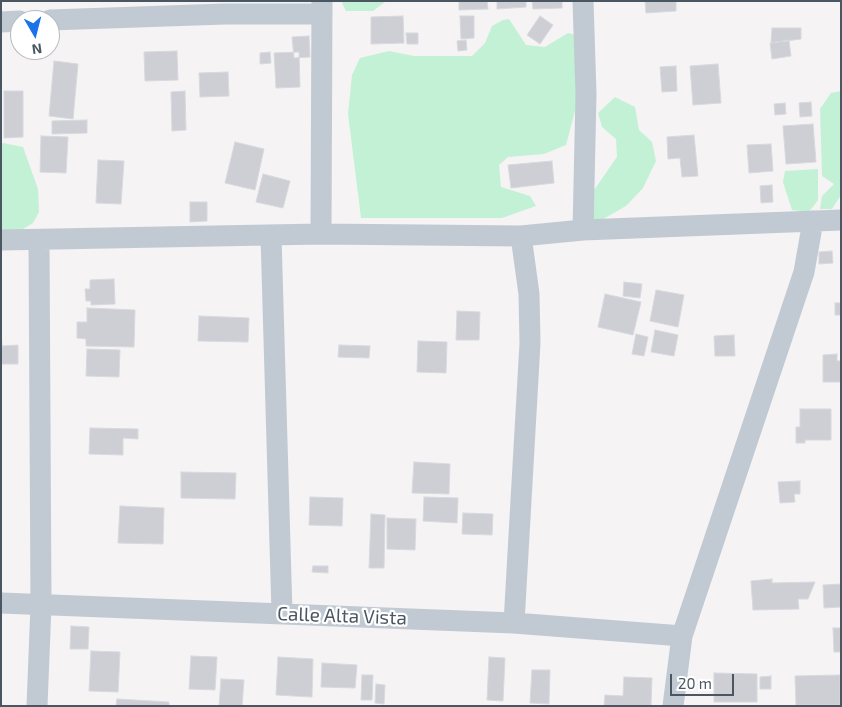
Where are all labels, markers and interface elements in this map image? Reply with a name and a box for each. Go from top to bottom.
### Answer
north arrow [10,10,60,60]
text: N [31,40,43,58]
street label: Calle Alta Vista [277,602,407,630]
scale bar [672,664,736,696]
text: 20 m [678,674,712,692]

